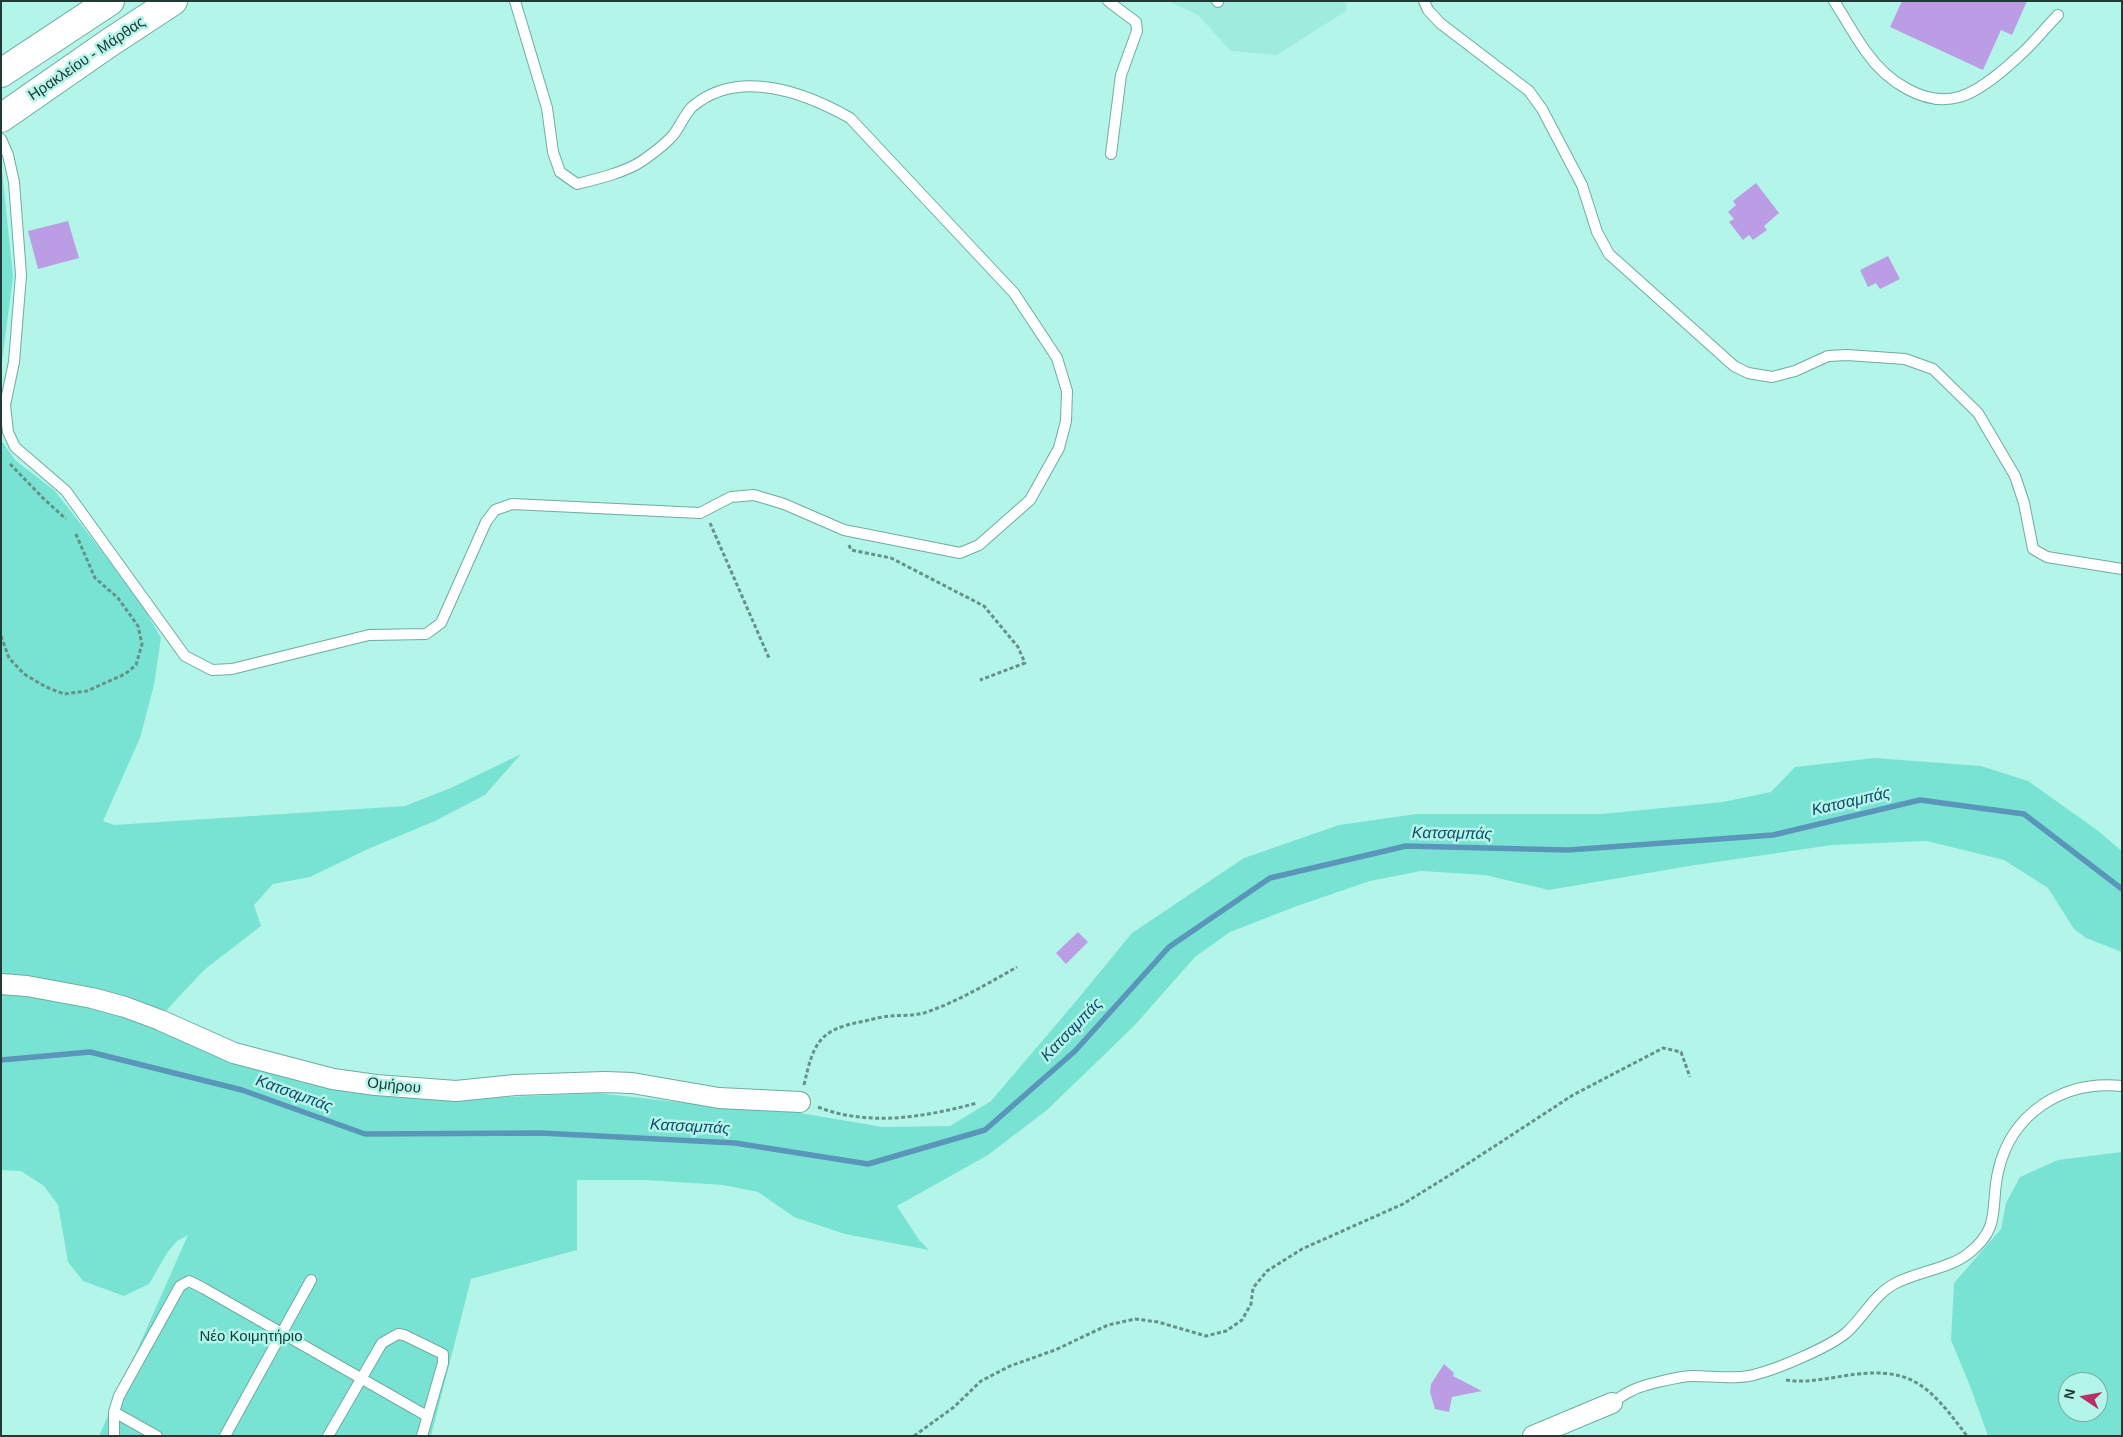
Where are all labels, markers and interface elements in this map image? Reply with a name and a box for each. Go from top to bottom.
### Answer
street label: Ηρακλείου - Μάρθας [25,13,149,105]
water label: Κατσαμπάς [1810,784,1892,820]
water label: Κατσαμπάς [1412,824,1492,844]
water label: Κατσαμπάς [1037,994,1107,1066]
water label: Κατσαμπάς [253,1071,335,1117]
street label: Ομήρου [366,1074,422,1098]
water label: Κατσαμπάς [649,1115,731,1139]
park label: Νέο Κοιμητήριο [200,1328,302,1346]
north arrow [2058,1372,2108,1422]
text: N [2060,1387,2078,1401]

